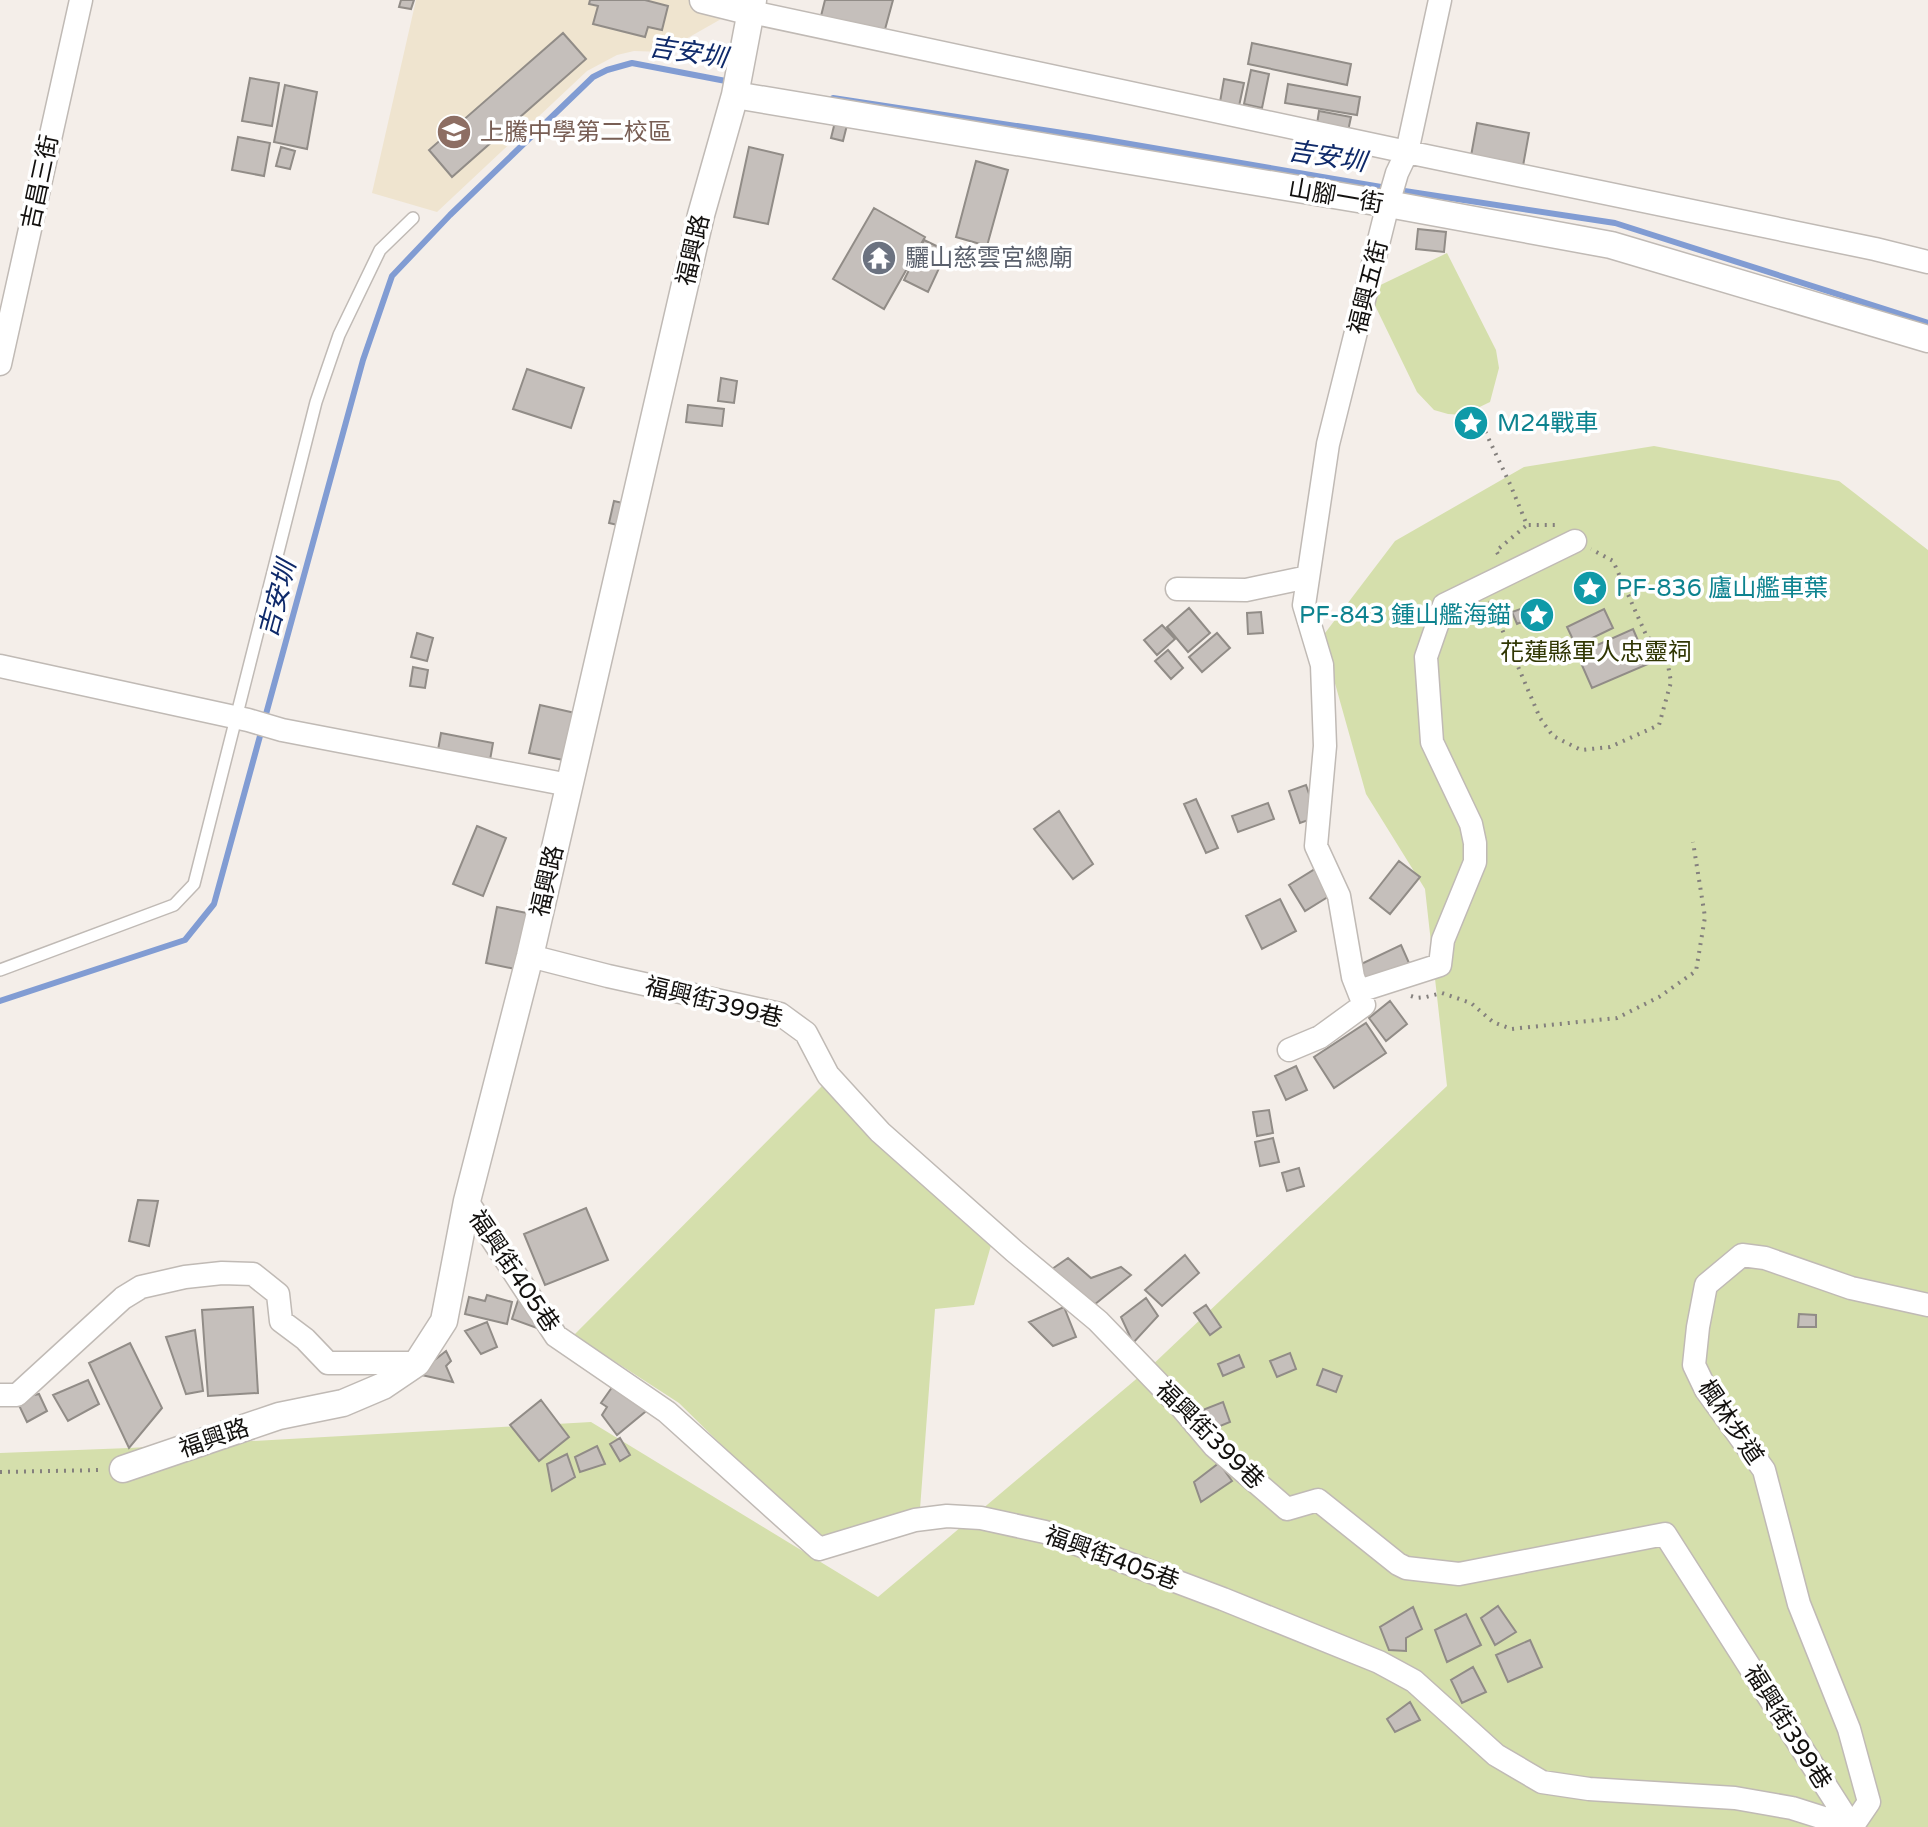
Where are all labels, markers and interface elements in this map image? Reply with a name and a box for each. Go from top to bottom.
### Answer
water label: 吉安圳 [647,31,733,75]
school or university icon: 上騰中學第二校區 [435,113,473,151]
place label: 上騰中學第二校區 [480,118,672,147]
street label: 吉昌三街 [16,132,65,232]
water label: 吉安圳 [1286,135,1372,179]
street label: 山腳一街 [1286,174,1386,219]
street label: 福興路 [671,212,716,288]
street label: 福興五街 [1343,237,1394,337]
temple icon: 驪山慈雲宮總廟 [860,239,898,277]
place label: 驪山慈雲宮總廟 [905,244,1073,273]
place icon: M24戰車 [1452,404,1490,442]
place label: M24戰車 [1497,409,1598,438]
water label: 吉安圳 [252,554,304,641]
place icon: PF-836 廬山艦車葉 [1571,569,1609,607]
place label: PF-836 廬山艦車葉 [1616,574,1828,603]
place icon: PF-843 鍾山艦海錨 [1518,596,1556,634]
place label: PF-843 鍾山艦海錨 [1299,601,1511,630]
park label: 花蓮縣軍人忠靈祠 [1500,638,1692,667]
street label: 福興路 [525,843,570,919]
street label: 福興街399巷 [642,971,786,1034]
street label: 福興街405巷 [462,1205,565,1338]
street label: 楓林步道 [1692,1374,1769,1470]
street label: 福興街399巷 [1149,1375,1270,1496]
street label: 福興路 [175,1413,253,1464]
street label: 福興街405巷 [1041,1521,1183,1596]
street label: 福興街399巷 [1738,1660,1837,1795]

